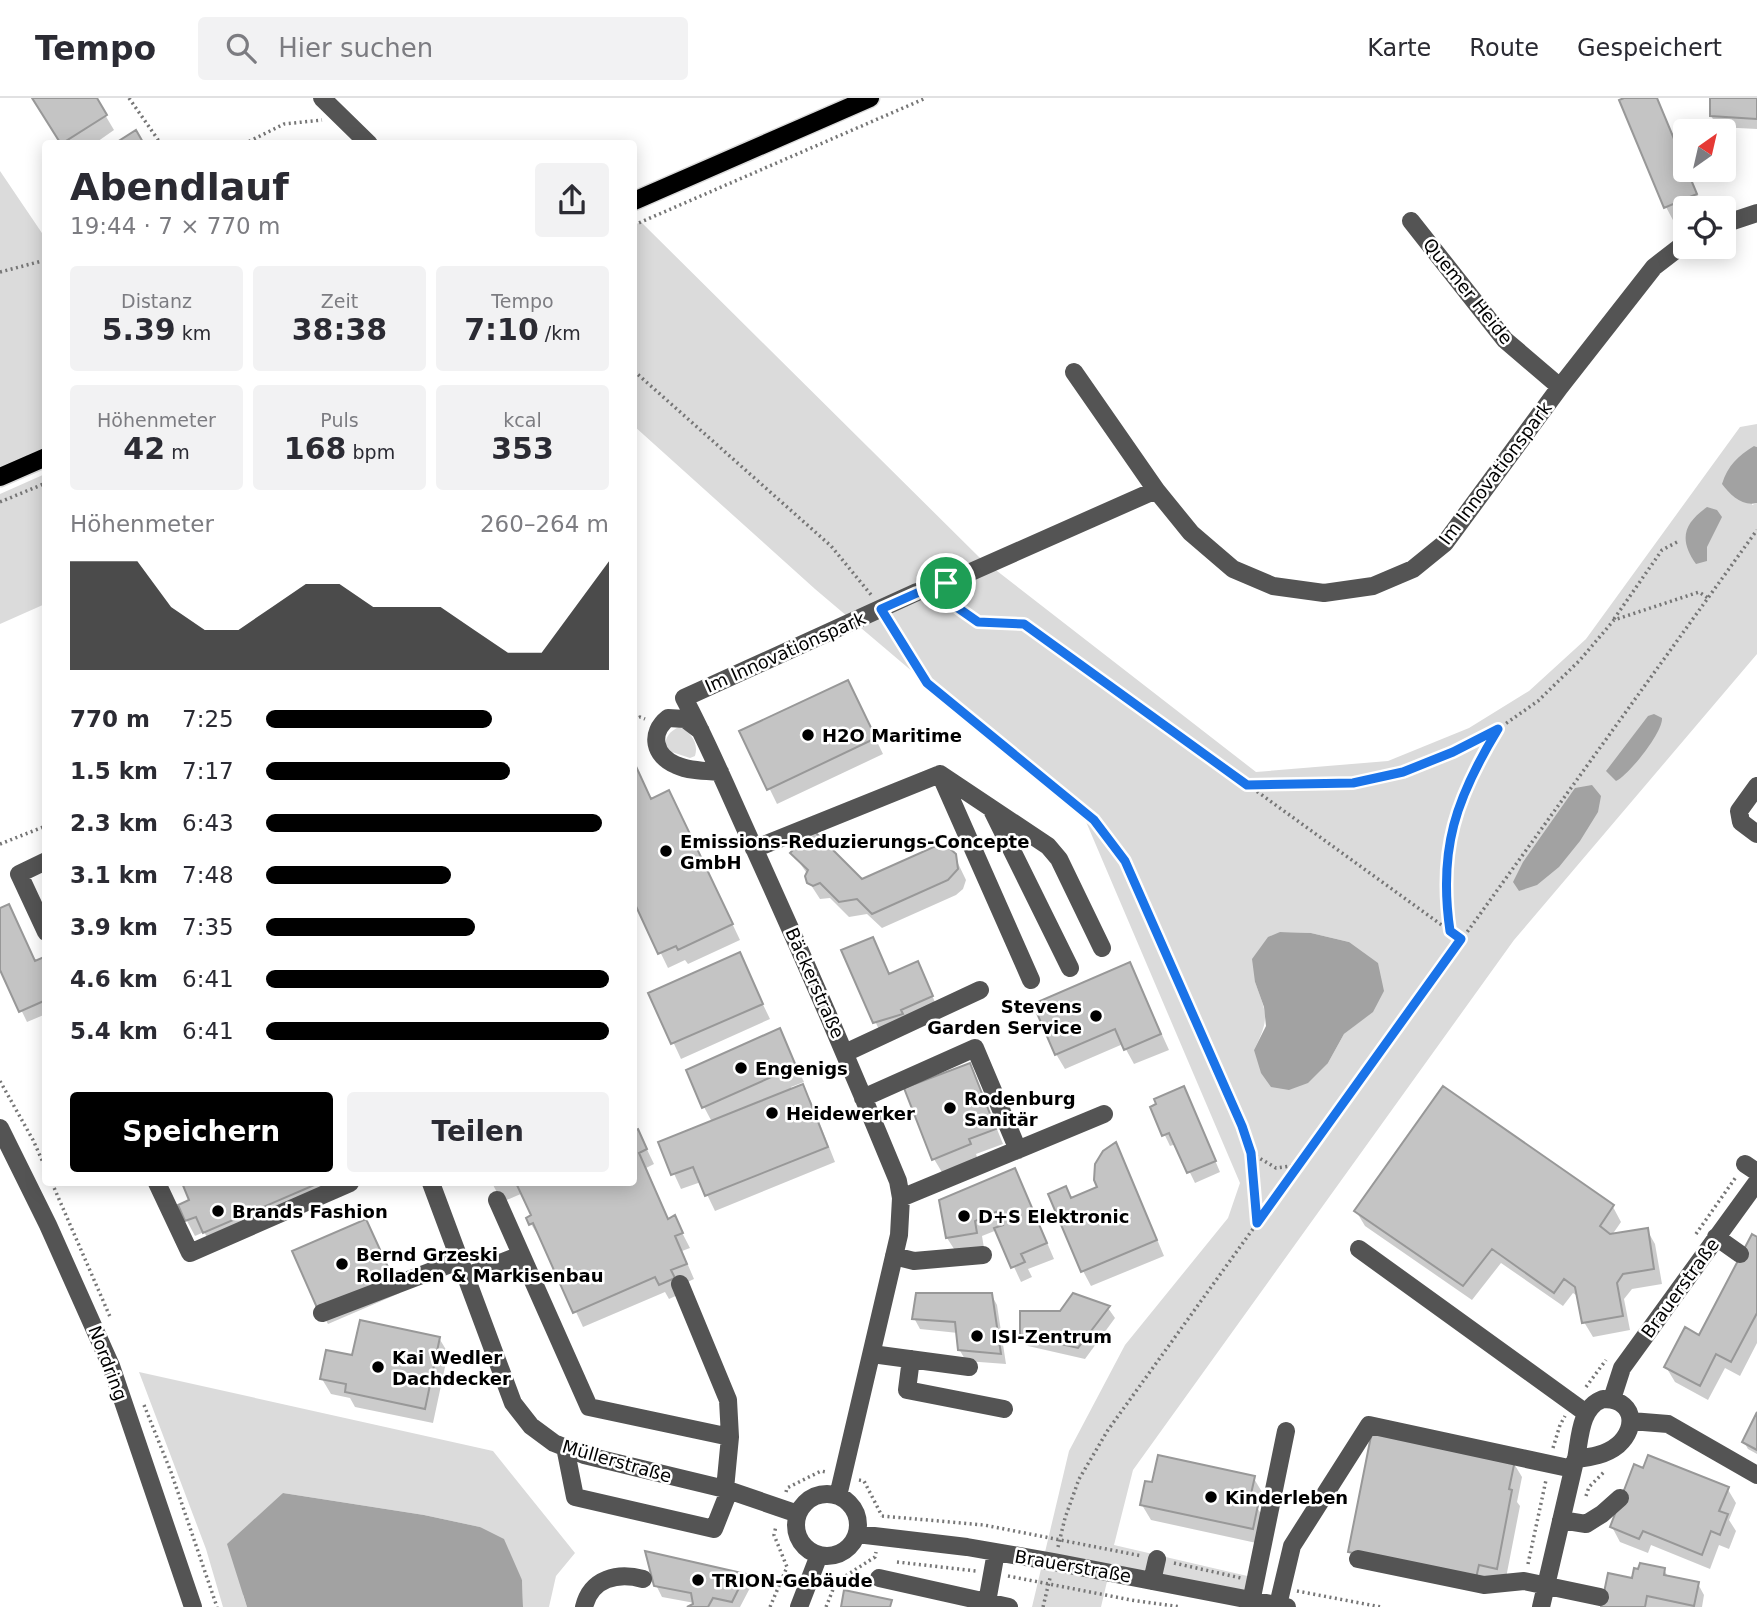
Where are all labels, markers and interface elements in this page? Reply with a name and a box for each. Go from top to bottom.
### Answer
search box [198,17,688,80]
text: Tempo [35,29,156,68]
icon: search [222,29,260,67]
text: Hier suchen [278,33,433,63]
text: Karte [1367,34,1431,62]
text: Route [1469,34,1539,62]
text: Gespeichert [1577,34,1722,62]
north arrow [1673,119,1736,182]
map controls [1673,119,1736,259]
button: share [535,163,609,237]
text: Abendlauf [70,165,289,209]
button: locate [1673,196,1736,259]
text: 19:44 · 7 × 770 m [70,213,280,239]
street label: Quemer Heide [1419,234,1517,348]
text: Distanz [121,290,192,312]
text: Zeit [321,290,358,312]
text: Tempo [491,290,554,312]
text: 5.39 [102,312,176,347]
text: 38:38 [292,312,387,347]
text: 7:10 [464,312,539,347]
text: km [176,322,211,344]
text: /km [539,322,581,344]
street label: Im Innovationspark [1434,397,1556,549]
text: Höhenmeter [97,409,216,431]
text: Puls [320,409,359,431]
text: kcal [503,409,542,431]
text: 42 [123,431,165,466]
text: 168 [284,431,346,466]
text: 353 [491,431,554,466]
text: m [165,441,190,463]
text: bpm [346,441,395,463]
text: Höhenmeter [70,511,214,537]
text: 260–264 m [480,511,609,537]
pin [916,553,976,613]
icon: arrive [927,564,965,602]
street label: Im Innovationspark [701,607,869,697]
text: 770 m [70,706,150,732]
text: 7:25 [182,706,234,732]
place label: H2O Maritime [822,725,962,746]
marker: H2O Maritime [800,727,816,743]
text: 1.5 km [70,758,158,784]
text: 7:17 [182,758,234,784]
text: 2.3 km [70,810,158,836]
text: 6:43 [182,810,234,836]
place label: Emissions-Reduzierungs-Concepte GmbH [680,831,1029,873]
marker: Emissions-Reduzierungs-Concepte GmbH [658,843,674,859]
text: 3.1 km [70,862,158,888]
text: 7:48 [182,862,234,888]
text: 3.9 km [70,914,158,940]
text: 7:35 [182,914,234,940]
street label: Bäckerstraße [781,924,849,1042]
text: 4.6 km [70,966,158,992]
text: 6:41 [182,966,234,992]
place label: Stevens Garden Service [927,996,1082,1038]
marker: Stevens Garden Service [1088,1008,1104,1024]
text: 5.4 km [70,1018,158,1044]
text: 6:41 [182,1018,234,1044]
place label: Engenigs [755,1058,848,1079]
marker: Engenigs [733,1060,749,1076]
place label: Rodenburg Sanitär [964,1088,1076,1130]
button: Speichern [70,1092,333,1172]
button: Teilen [347,1092,609,1172]
marker: Rodenburg Sanitär [942,1100,958,1116]
place label: Heidewerker [786,1103,915,1124]
marker: Heidewerker [764,1105,780,1121]
place label: Brands Fashion [232,1201,388,1222]
marker: Brands Fashion [210,1203,226,1219]
place label: D+S Elektronic [978,1206,1129,1227]
marker: D+S Elektronic [956,1208,972,1224]
street label: Brauerstraße [1637,1234,1723,1342]
place label: Bernd Grzeski Rolladen & Markisenbau [356,1244,604,1286]
marker: Bernd Grzeski Rolladen & Markisenbau [334,1256,350,1272]
street label: Nordring [84,1323,132,1403]
place label: ISI-Zentrum [991,1326,1112,1347]
marker: ISI-Zentrum [969,1328,985,1344]
place label: Kai Wedler Dachdecker [392,1347,511,1389]
marker: Kai Wedler Dachdecker [370,1359,386,1375]
street label: Müllerstraße [560,1435,674,1487]
place label: Kinderleben [1225,1487,1348,1508]
marker: Kinderleben [1203,1489,1219,1505]
street label: Brauerstraße [1013,1545,1133,1587]
place label: TRION-Gebäude [712,1570,873,1591]
marker: TRION-Gebäude [690,1572,706,1588]

